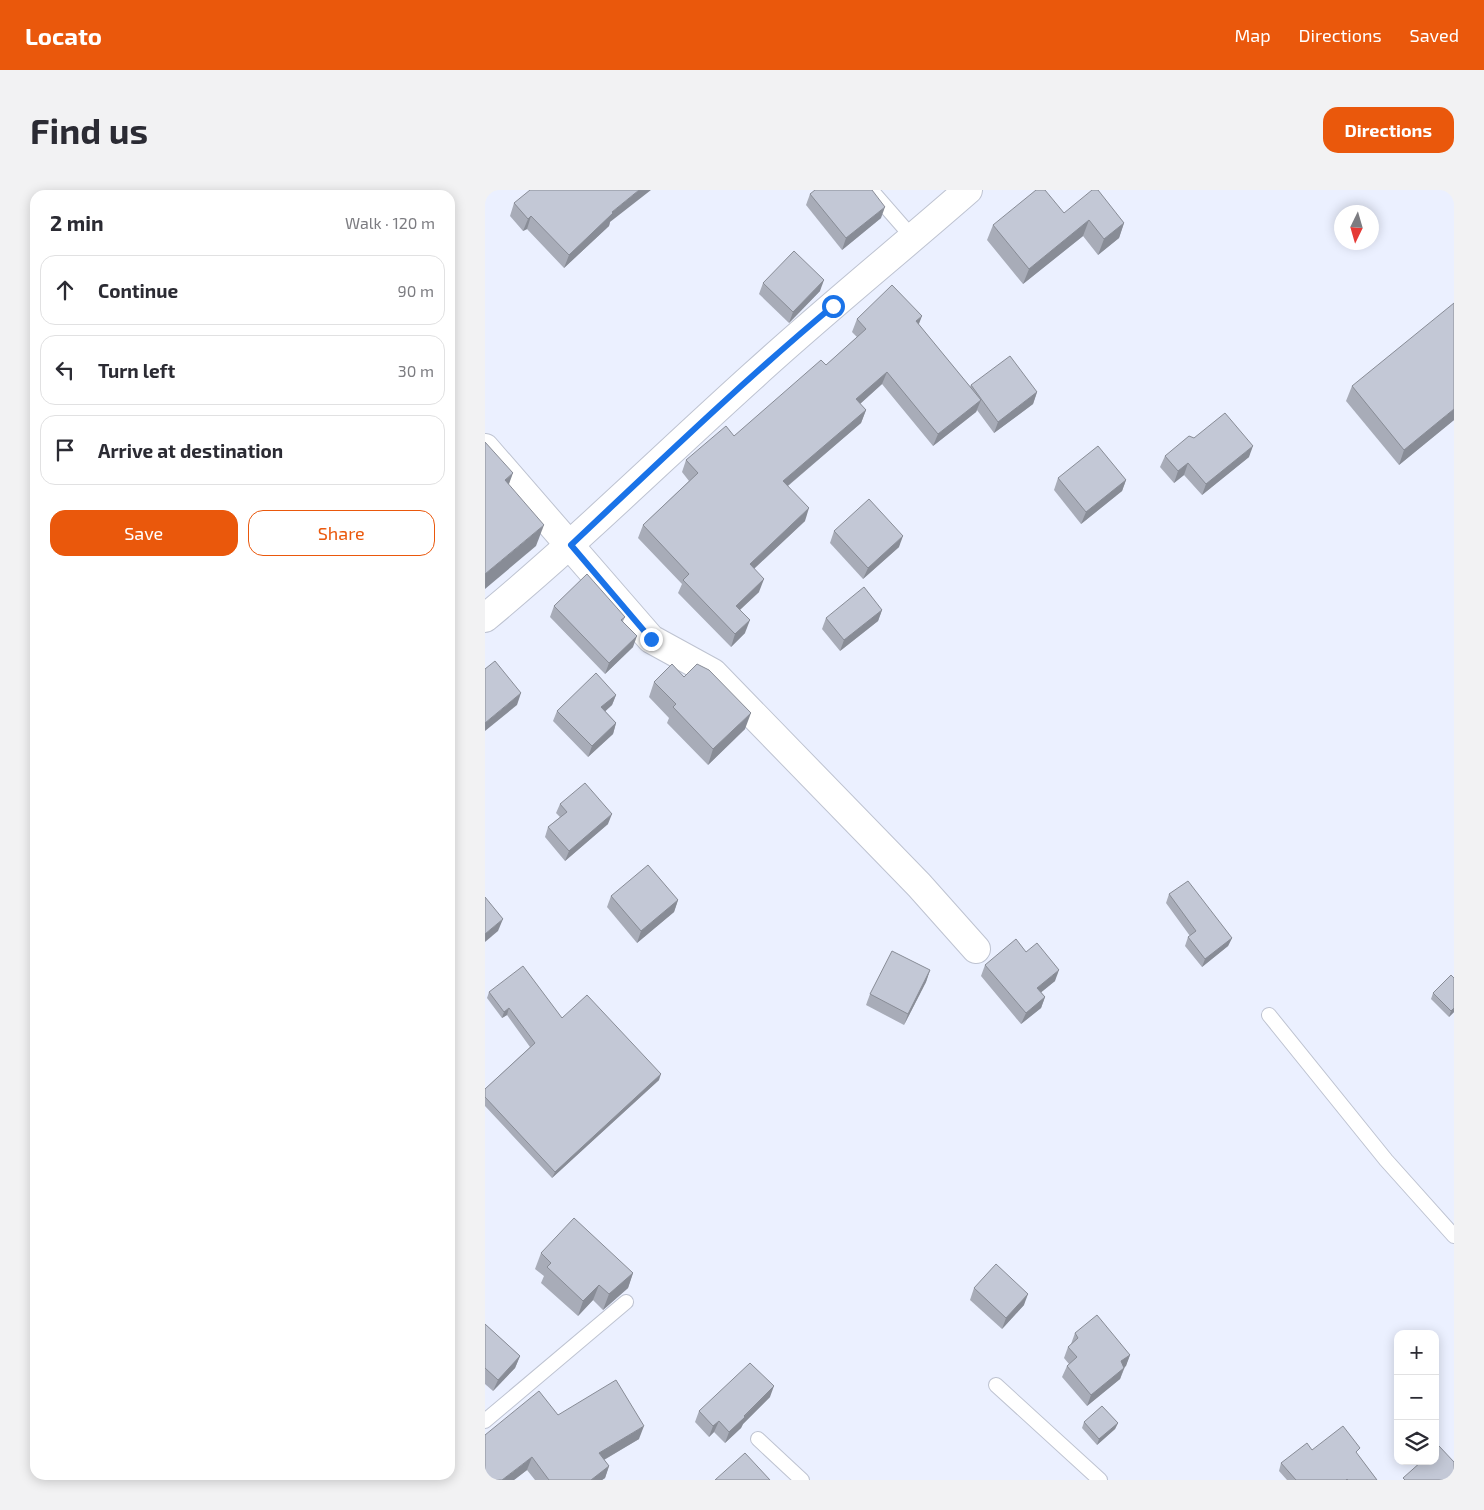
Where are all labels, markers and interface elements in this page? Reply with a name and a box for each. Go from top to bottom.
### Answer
text: Locato [25,21,102,50]
text: Map [1234,24,1271,46]
text: Directions [1299,24,1382,46]
text: Saved [1410,24,1459,46]
button: Directions [1323,107,1454,153]
text: Find us [30,109,148,151]
north arrow [1334,205,1379,250]
text: 2 min [50,210,104,235]
text: Walk · 120 m [345,213,435,232]
icon: ahead [51,276,79,304]
text: Continue [98,279,178,302]
text: 90 m [398,281,434,300]
route start [822,295,845,318]
icon: left [51,356,79,384]
text: Turn left [98,359,175,382]
text: 30 m [398,361,434,380]
icon: arrive [51,436,79,464]
text: Arrive at destination [98,439,283,462]
button: Save [50,510,238,556]
button: Share [248,510,435,556]
route end [640,628,663,651]
map controls [1394,1330,1439,1465]
button: + [1394,1330,1439,1375]
button: − [1394,1375,1439,1420]
button: layers [1394,1420,1439,1465]

